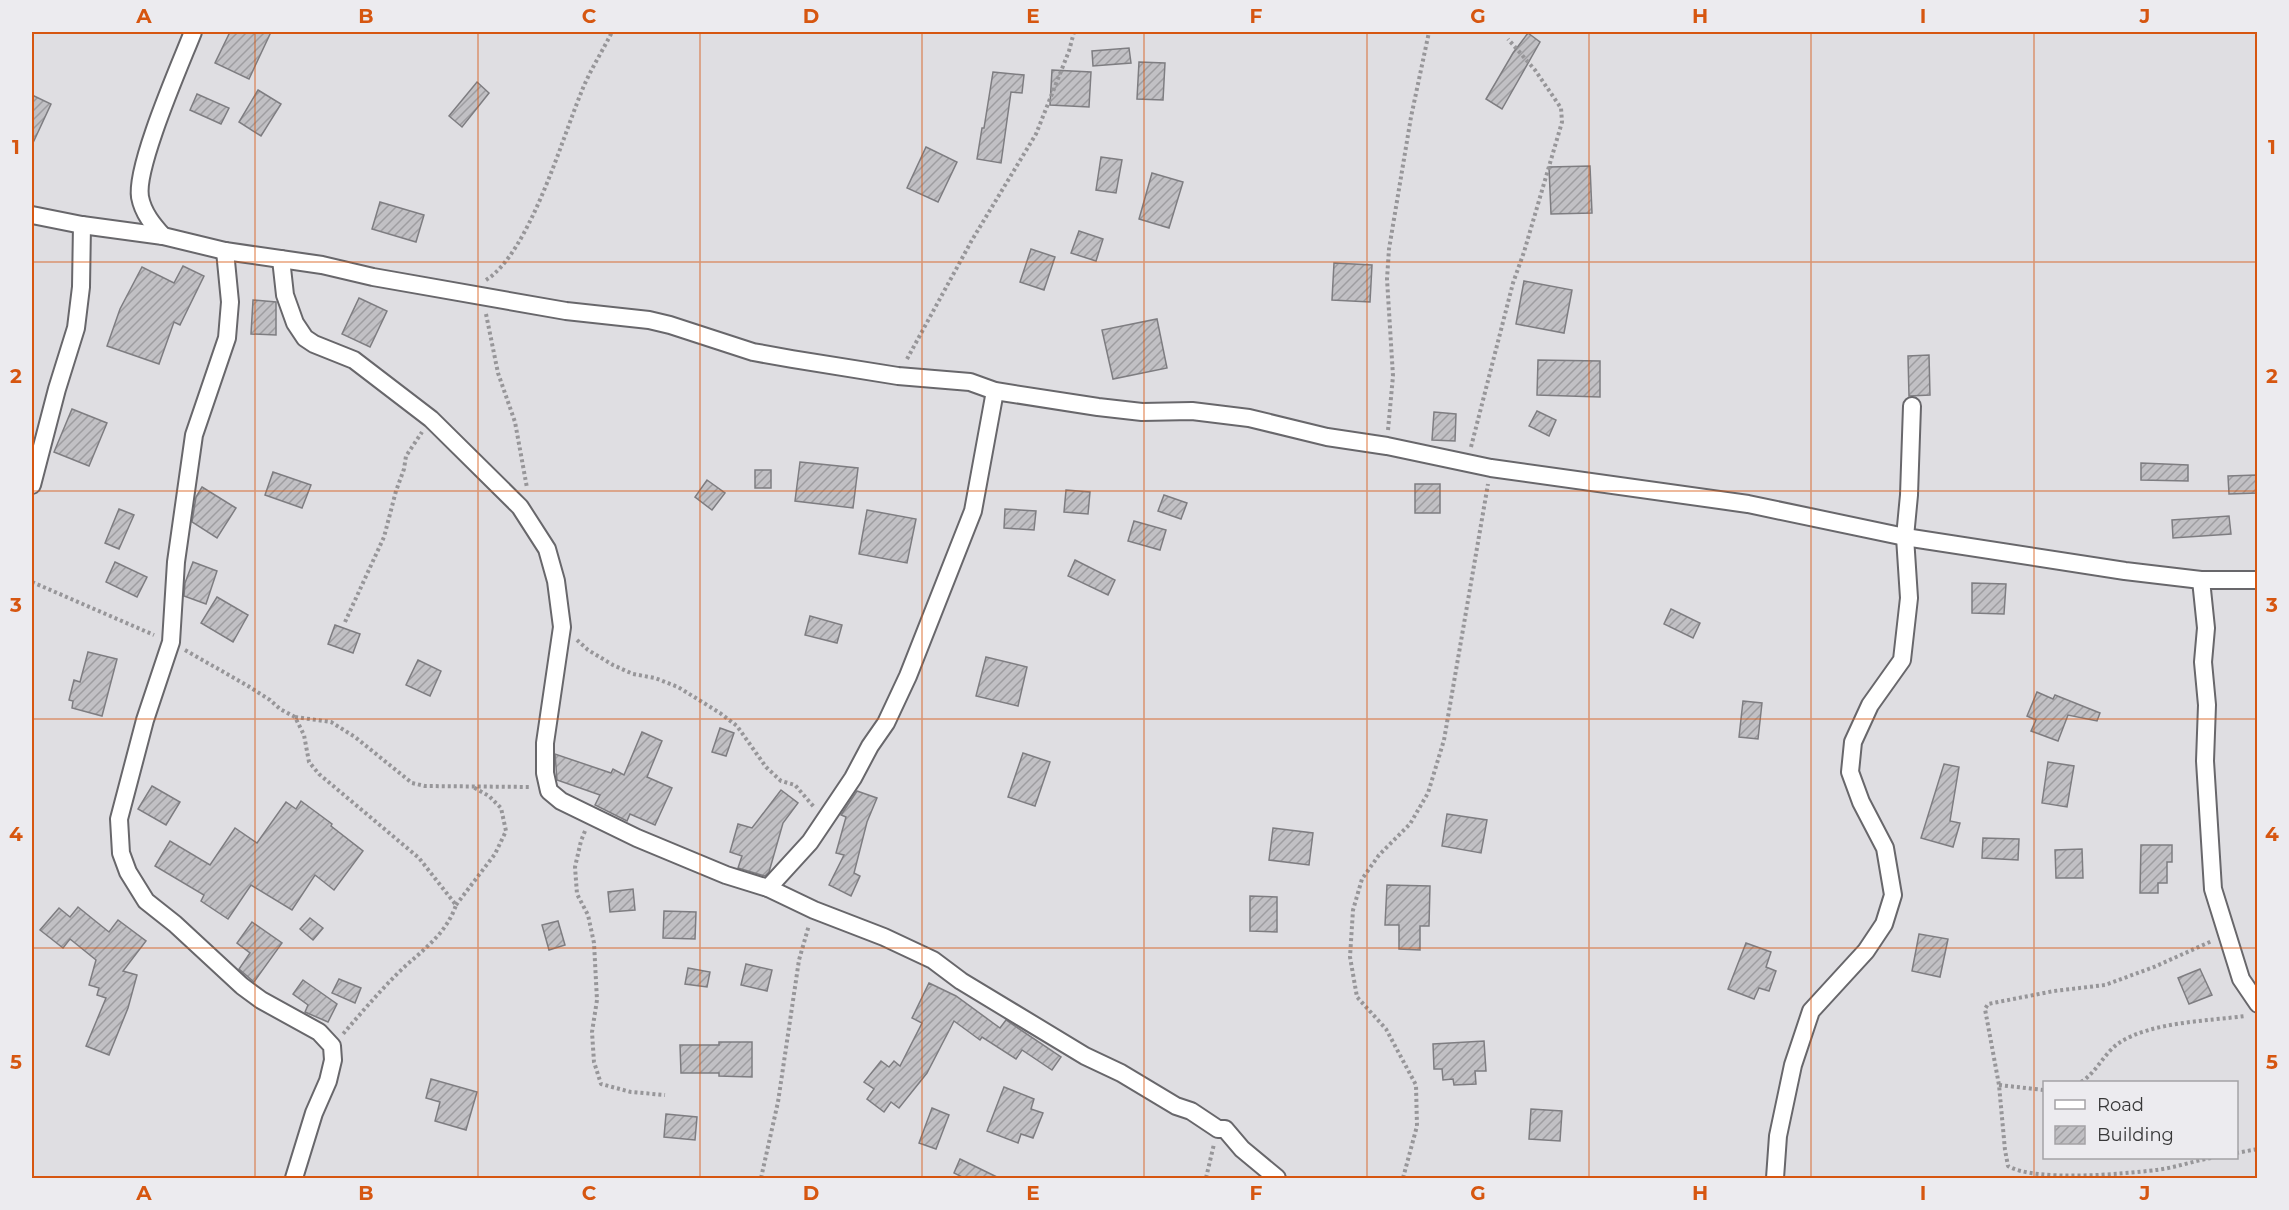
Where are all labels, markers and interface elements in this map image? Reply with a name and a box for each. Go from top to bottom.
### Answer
text: A [135,4,152,28]
text: B [358,4,374,28]
text: C [582,4,597,28]
text: D [803,4,819,28]
text: E [1026,4,1040,28]
text: F [1250,4,1263,28]
text: G [1470,4,1486,28]
text: H [1692,4,1708,28]
text: I [1920,4,1926,28]
text: J [2139,4,2150,28]
text: 1 [12,135,20,159]
text: 1 [2268,135,2276,159]
text: 2 [10,364,22,388]
text: 2 [2266,364,2278,388]
text: 3 [9,593,22,617]
text: 3 [2265,593,2278,617]
text: 4 [9,822,23,846]
text: 4 [2265,822,2279,846]
text: 5 [10,1050,22,1074]
text: 5 [2266,1050,2278,1074]
legend [2043,1081,2238,1159]
text: Road [2097,1094,2144,1116]
text: Building [2097,1124,2174,1146]
text: A [135,1181,152,1205]
text: B [358,1181,374,1205]
text: C [582,1181,597,1205]
text: D [803,1181,819,1205]
text: E [1026,1181,1040,1205]
text: F [1250,1181,1263,1205]
text: G [1470,1181,1486,1205]
text: H [1692,1181,1708,1205]
text: I [1920,1181,1926,1205]
text: J [2139,1181,2150,1205]

